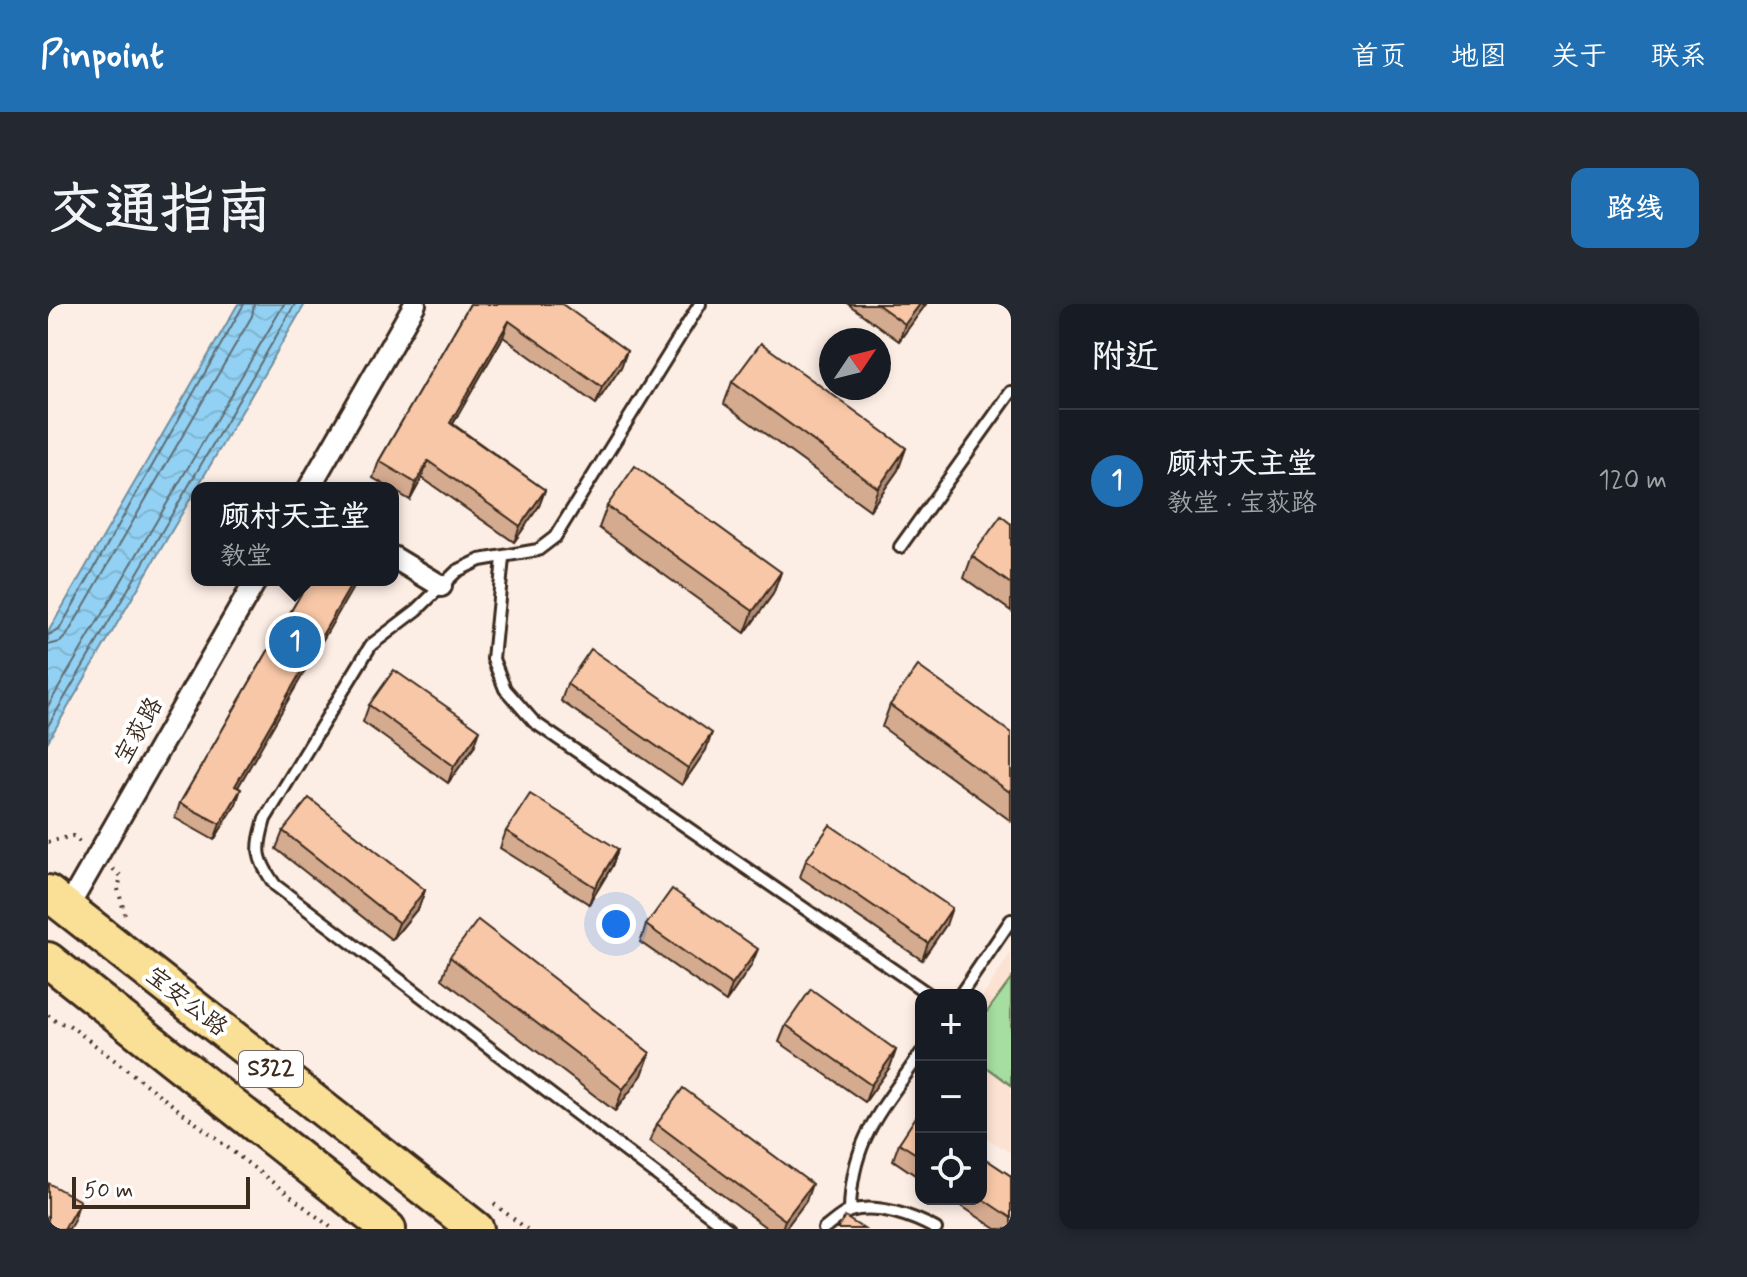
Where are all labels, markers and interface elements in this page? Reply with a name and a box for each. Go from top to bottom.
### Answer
text: Pinpoint [40,32,164,81]
text: 首页 [1351,39,1407,76]
text: 地图 [1451,39,1507,76]
text: 关于 [1551,39,1607,76]
text: 联系 [1651,39,1707,76]
button: 路线 [1571,168,1699,248]
text: 交通指南 [48,175,272,248]
north arrow [819,328,891,400]
text: 附近 [1091,335,1159,380]
text: 顾村天主堂 [1167,445,1317,484]
text: 1 [1111,464,1123,498]
text: 120 m [1598,464,1667,498]
popup [191,482,399,586]
text: 教堂 · 宝荻路 [1167,487,1317,521]
text: 顾村天主堂 [220,498,370,537]
text: 教堂 [220,540,272,574]
pin: 1 [269,612,321,672]
street label: 宝荻路 [108,692,170,770]
your location [596,904,636,944]
street label: 宝安公路 [139,960,233,1044]
map controls [915,989,987,1205]
button: + [915,989,987,1061]
road number: S322 [239,1051,303,1087]
button: − [915,1061,987,1133]
button: locate [915,1133,987,1205]
scale bar [72,1173,250,1209]
text: 50 m [84,1177,133,1205]

